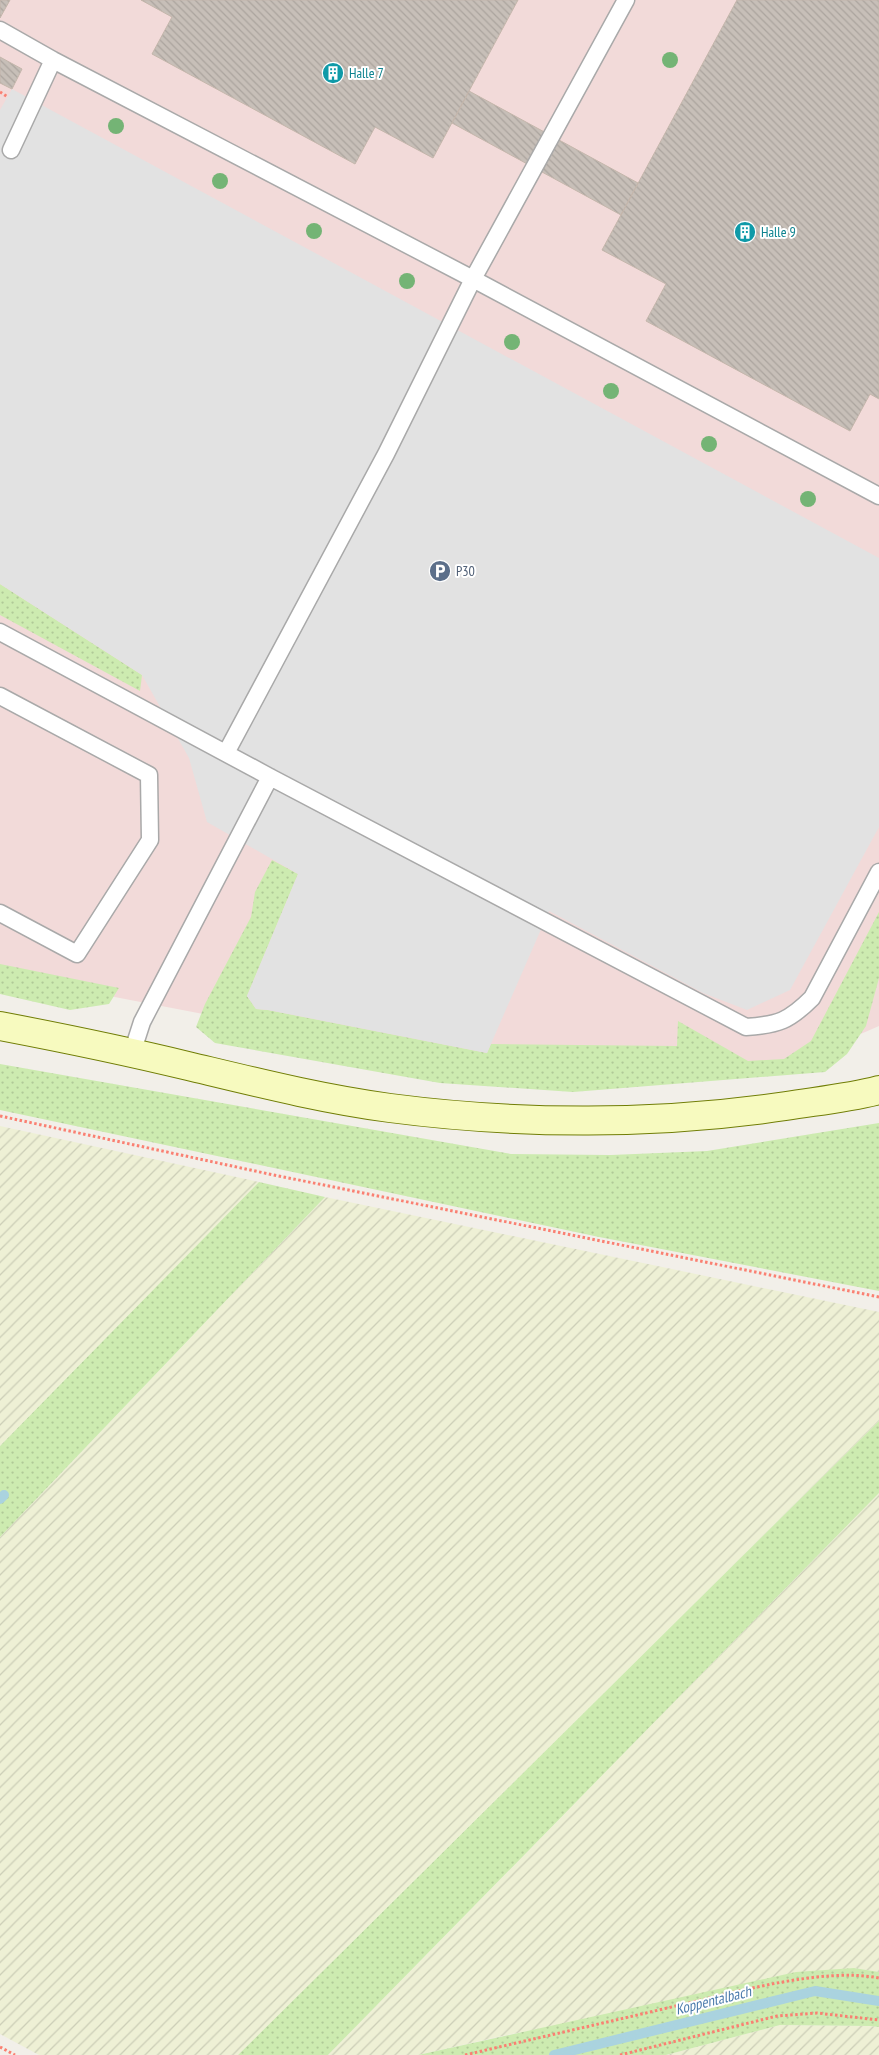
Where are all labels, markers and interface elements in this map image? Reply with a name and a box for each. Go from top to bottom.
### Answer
building icon: Halle 7 [321,61,345,85]
place label: Halle 7 [349,64,384,82]
building icon: Halle 9 [733,220,757,244]
place label: Halle 9 [761,223,796,241]
parking icon: P30 [428,559,452,583]
place label: P30 [456,562,475,580]
water label: Koppentalbach [673,1981,754,2019]

